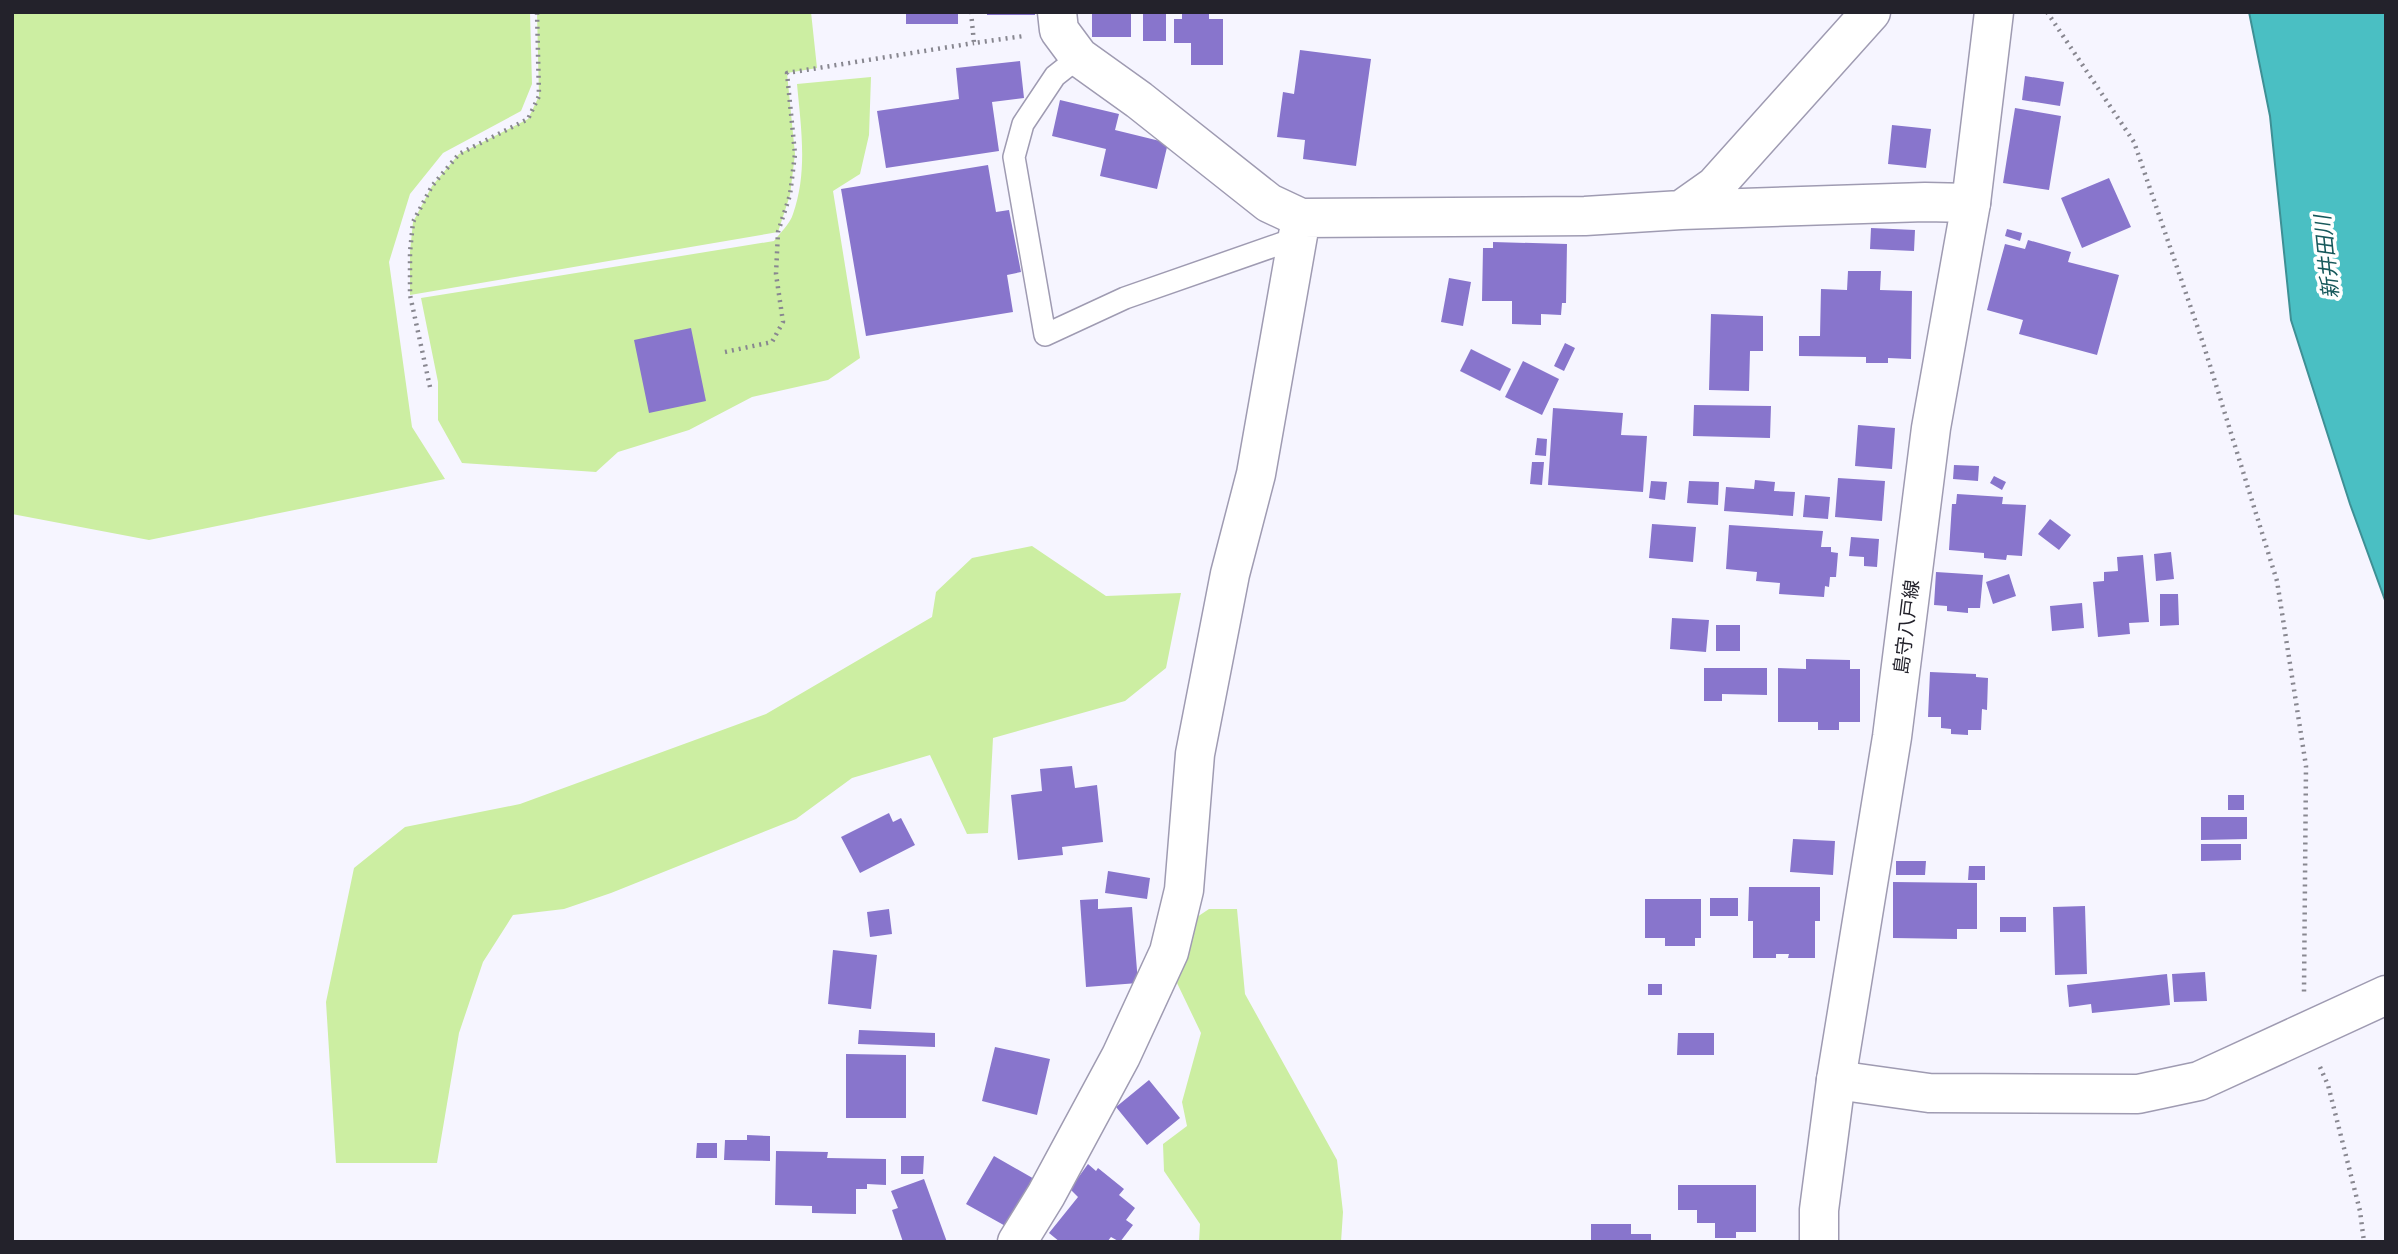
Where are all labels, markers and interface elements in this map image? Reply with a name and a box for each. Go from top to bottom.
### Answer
water label: 新井田川 [2310,212,2343,300]
street label: 島守八戸線 [1889,579,1924,676]

